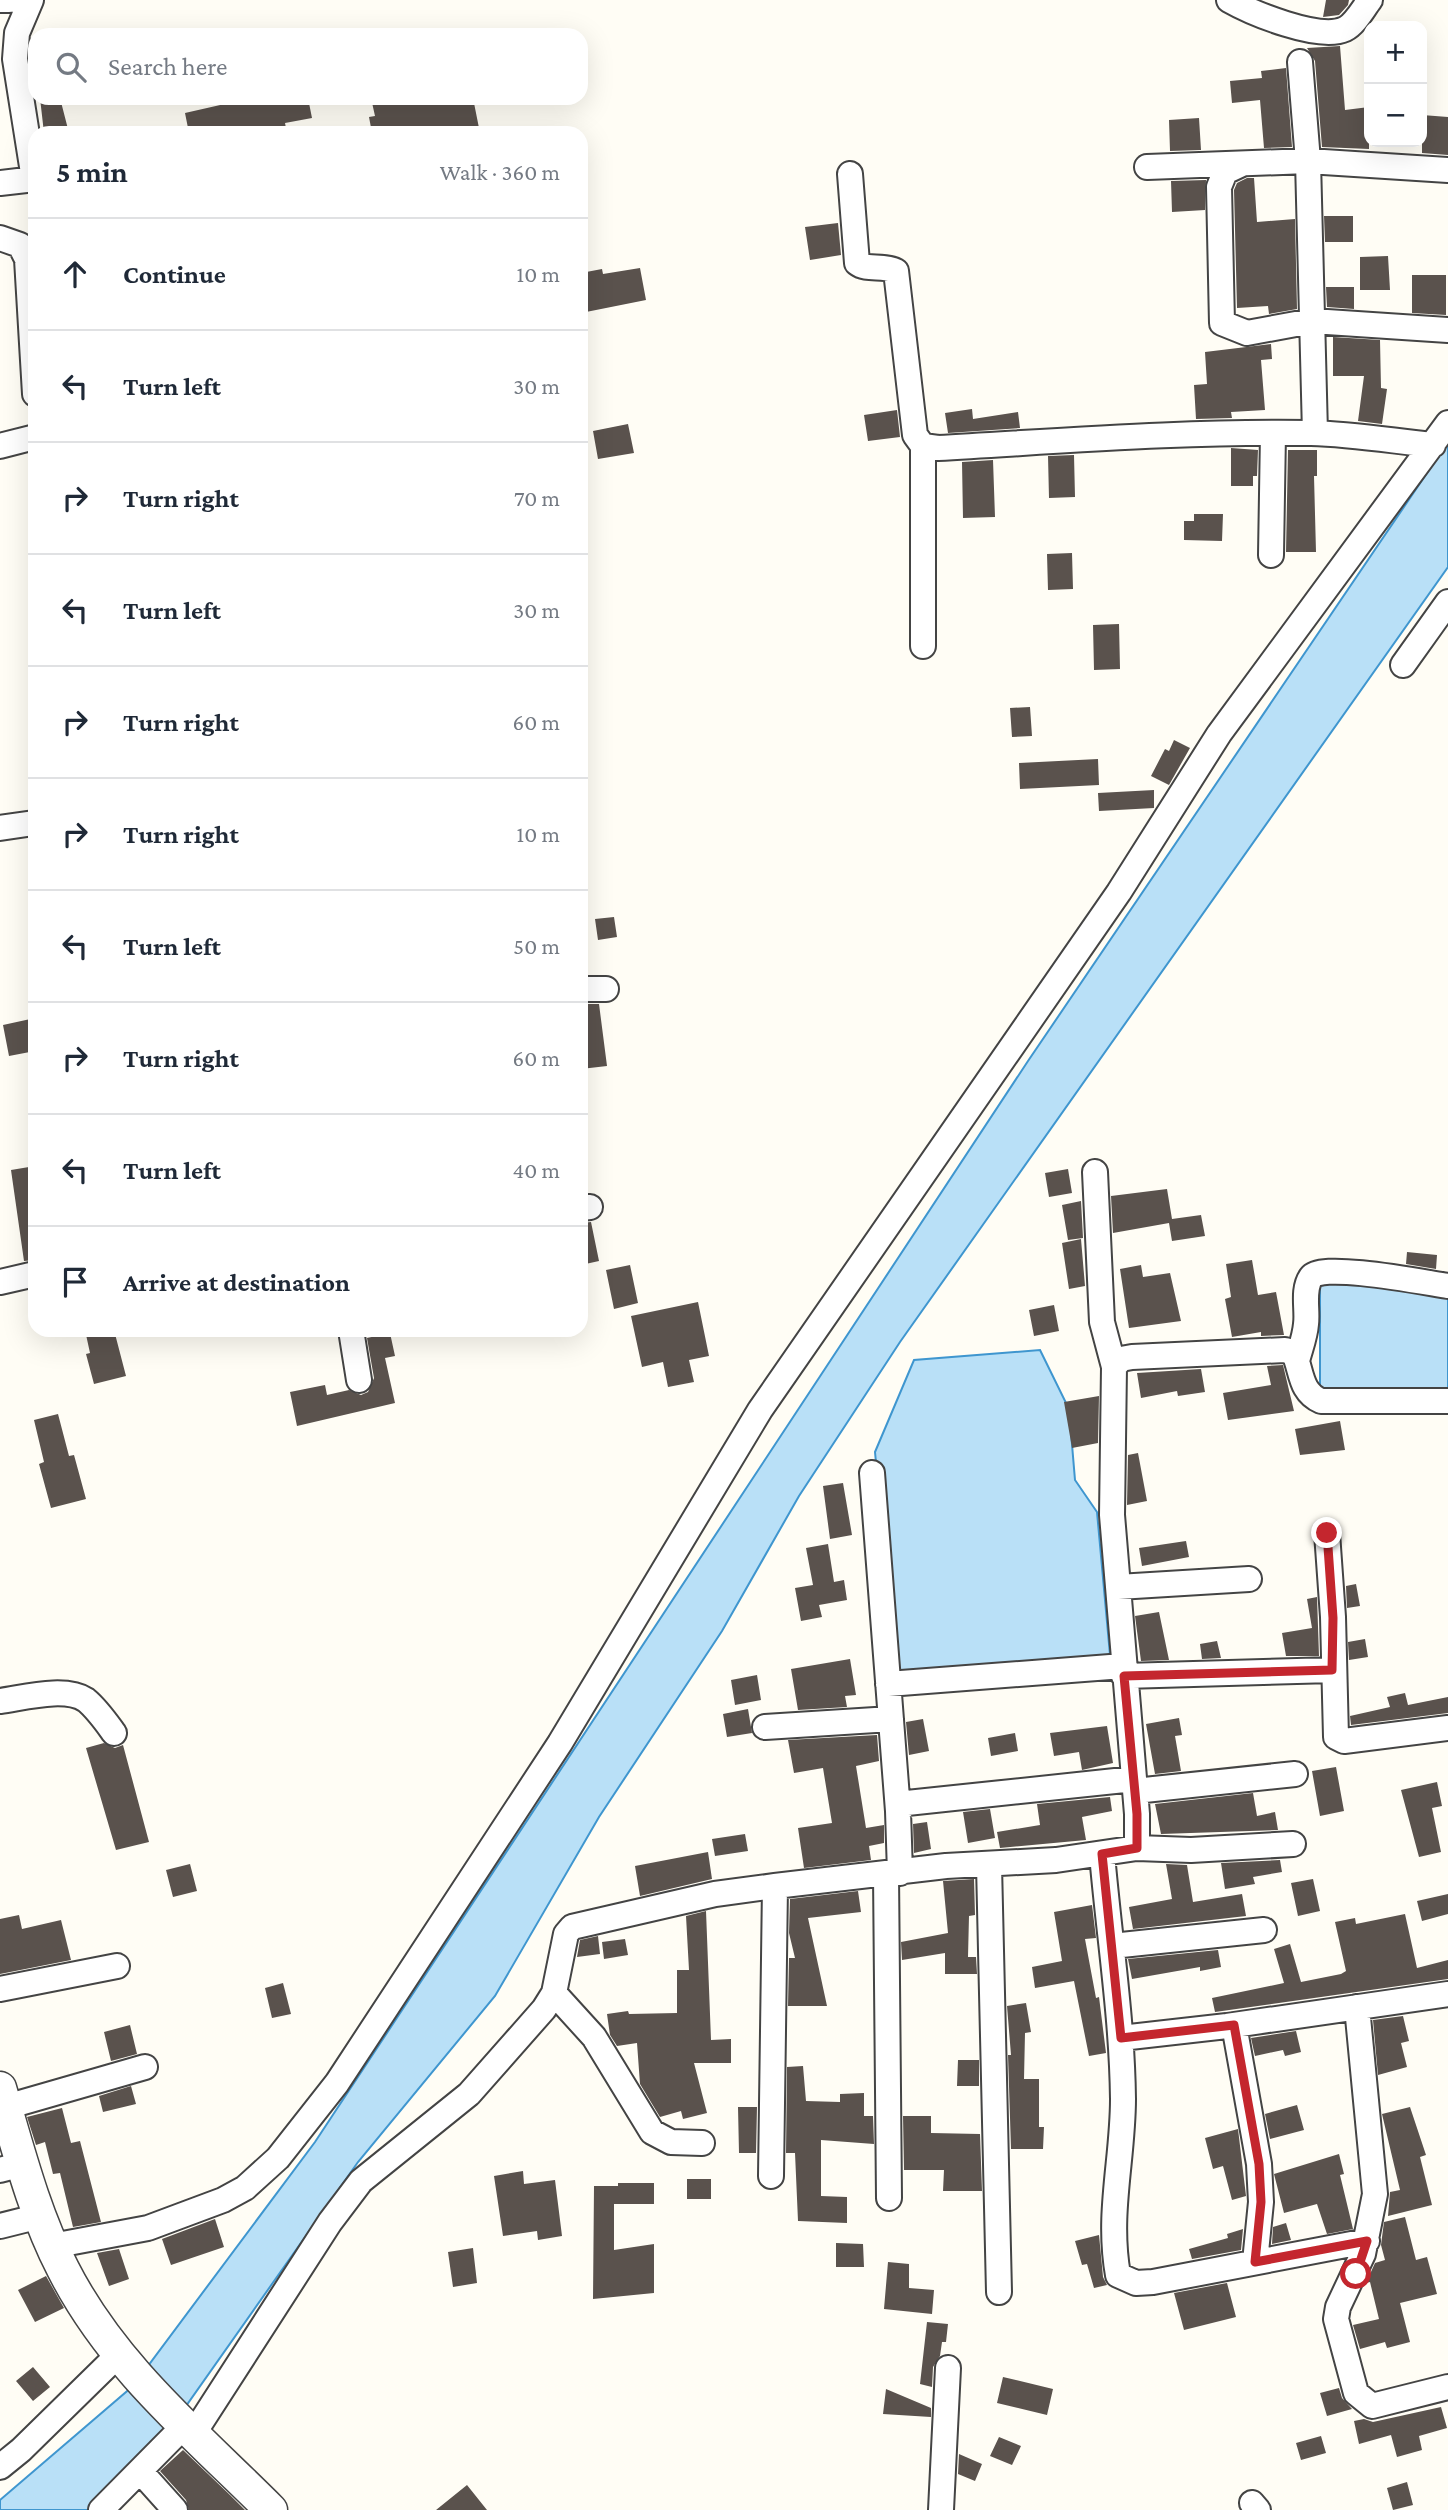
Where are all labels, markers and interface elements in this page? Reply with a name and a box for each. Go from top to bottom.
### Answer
map controls [1364,21,1427,147]
button: + [1364,21,1427,84]
search box [28,28,588,105]
icon: search [52,48,90,86]
text: Search here [108,52,227,81]
button: − [1364,84,1427,147]
text: 5 min [56,155,128,188]
text: Walk · 360 m [440,159,560,185]
icon: ahead [56,255,94,293]
text: Continue [123,260,226,289]
text: 10 m [517,261,560,287]
icon: left [56,367,94,405]
text: Turn left [123,372,221,401]
text: 30 m [513,373,560,399]
icon: right [56,479,94,517]
text: Turn right [123,484,239,513]
text: 70 m [514,485,560,511]
icon: left [56,591,94,629]
text: Turn left [123,596,221,625]
text: 30 m [513,597,560,623]
icon: right [56,703,94,741]
text: Turn right [123,708,239,737]
text: 60 m [513,709,560,735]
icon: right [56,815,94,853]
text: Turn right [123,820,239,849]
text: 10 m [517,821,560,847]
icon: left [56,927,94,965]
text: Turn left [123,932,221,961]
text: 50 m [513,933,560,959]
icon: right [56,1039,94,1077]
text: Turn right [123,1044,239,1073]
text: 60 m [513,1045,560,1071]
icon: left [56,1151,94,1189]
text: Turn left [123,1156,221,1185]
text: 40 m [512,1157,560,1183]
icon: arrive [56,1263,94,1301]
text: Arrive at destination [123,1268,350,1297]
route end [1311,1517,1342,1548]
route start [1340,2258,1371,2289]

